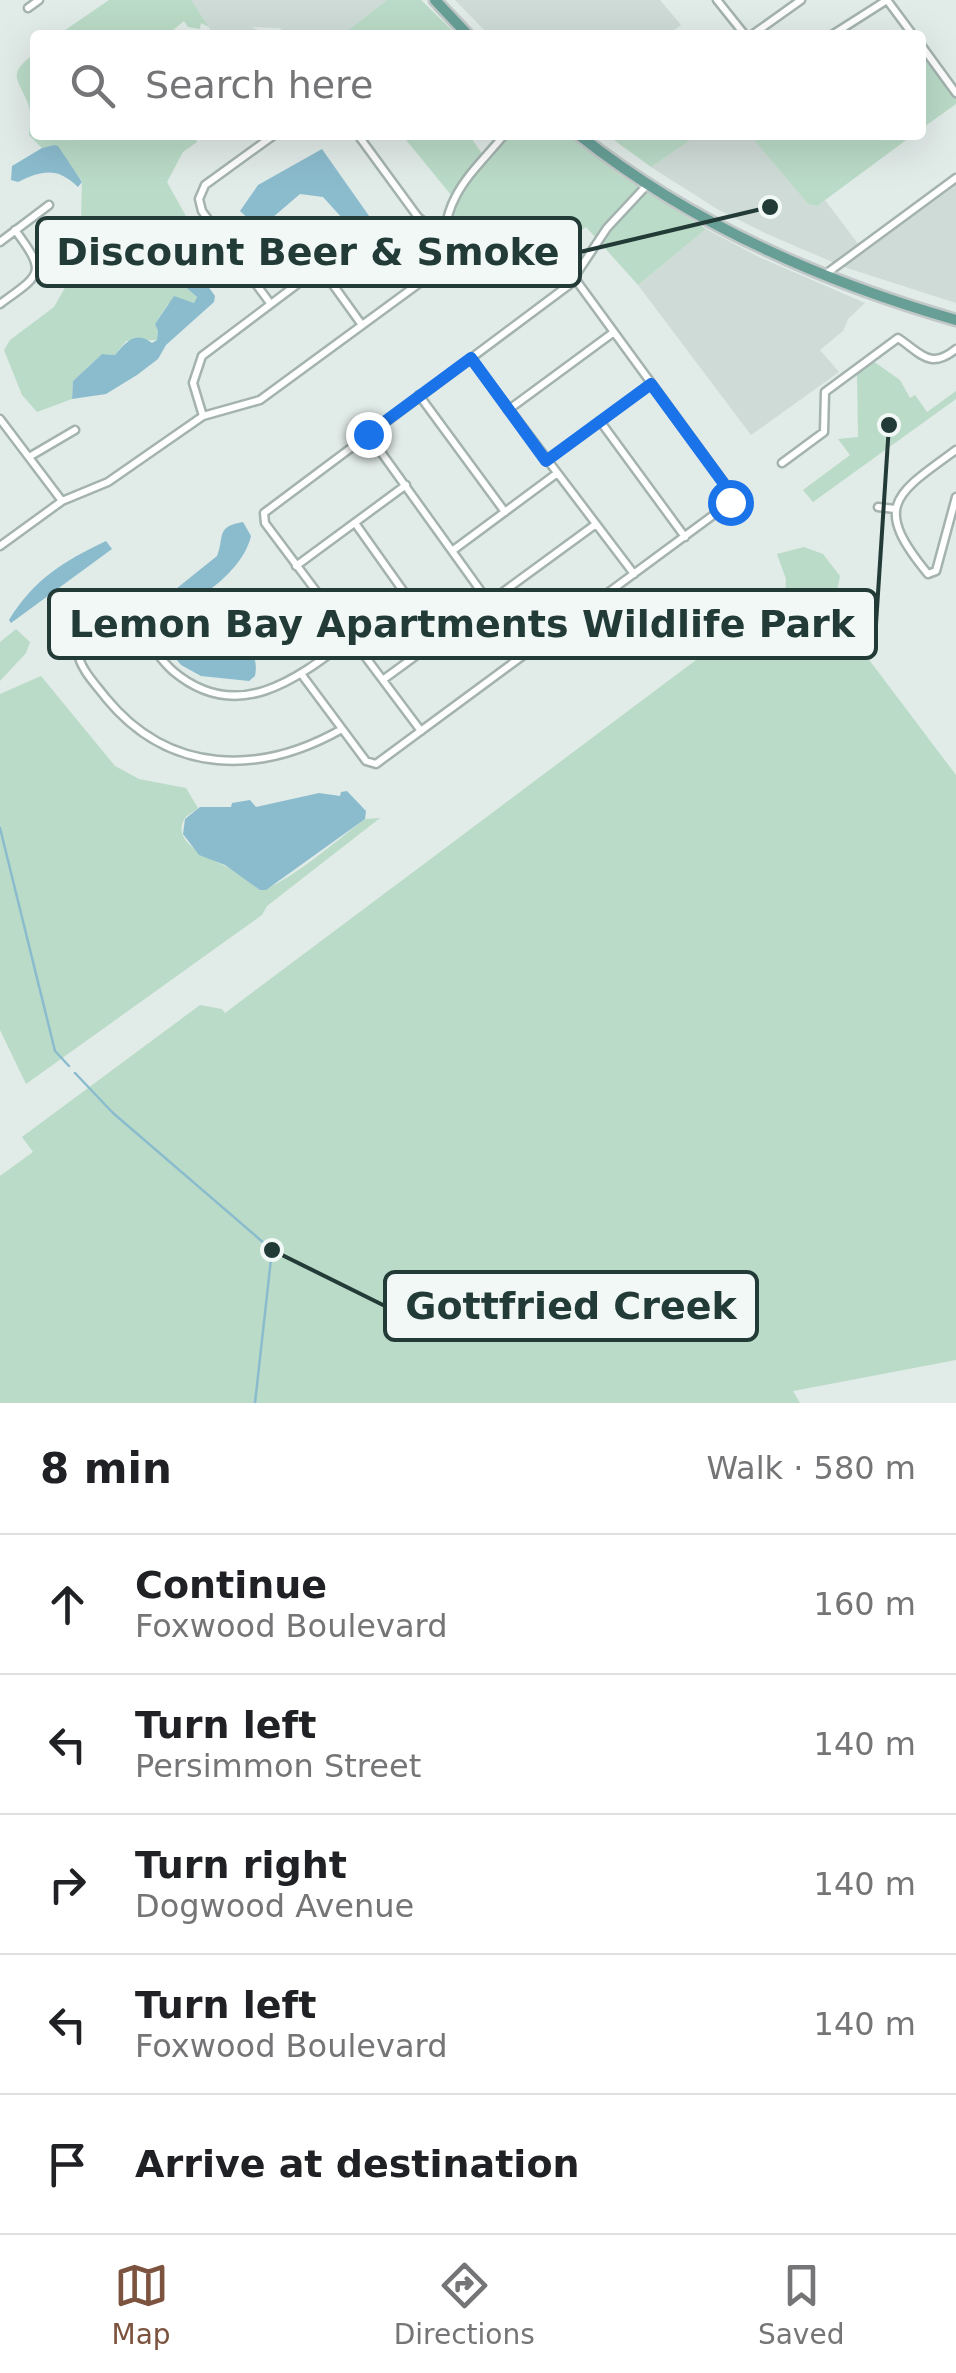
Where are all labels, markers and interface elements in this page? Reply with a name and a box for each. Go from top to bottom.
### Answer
search box [30,30,926,140]
icon: search [65,58,120,113]
text: Search here [145,63,373,107]
callout: Discount Beer & Smoke [37,218,580,286]
text: Discount Beer & Smoke [56,230,560,274]
route end [346,412,392,458]
route start [708,480,754,526]
callout: Lemon Bay Apartments Wildlife Park [49,590,876,658]
text: Lemon Bay Apartments Wildlife Park [69,602,856,646]
callout: Gottfried Creek [385,1272,757,1340]
text: Gottfried Creek [405,1284,738,1328]
text: 8 min [40,1444,172,1493]
text: Walk · 580 m [706,1449,916,1487]
text: Continue [135,1563,327,1607]
icon: ahead [40,1577,95,1632]
text: 160 m [814,1585,916,1623]
text: Foxwood Boulevard [135,1607,447,1645]
text: Turn left [135,1703,316,1747]
icon: left [40,1717,95,1772]
text: 140 m [814,1725,916,1763]
text: Persimmon Street [135,1747,421,1785]
text: Turn right [135,1843,347,1887]
icon: right [40,1857,95,1912]
text: 140 m [814,1865,916,1903]
text: Dogwood Avenue [135,1887,414,1925]
text: Turn left [135,1983,316,2027]
icon: left [40,1997,95,2052]
text: 140 m [814,2005,916,2043]
text: Foxwood Boulevard [135,2027,447,2065]
icon: arrive [40,2137,95,2192]
text: Arrive at destination [135,2142,580,2186]
tab: Map [112,2258,171,2351]
tab: Directions [394,2258,535,2351]
tab: Saved [758,2258,844,2351]

